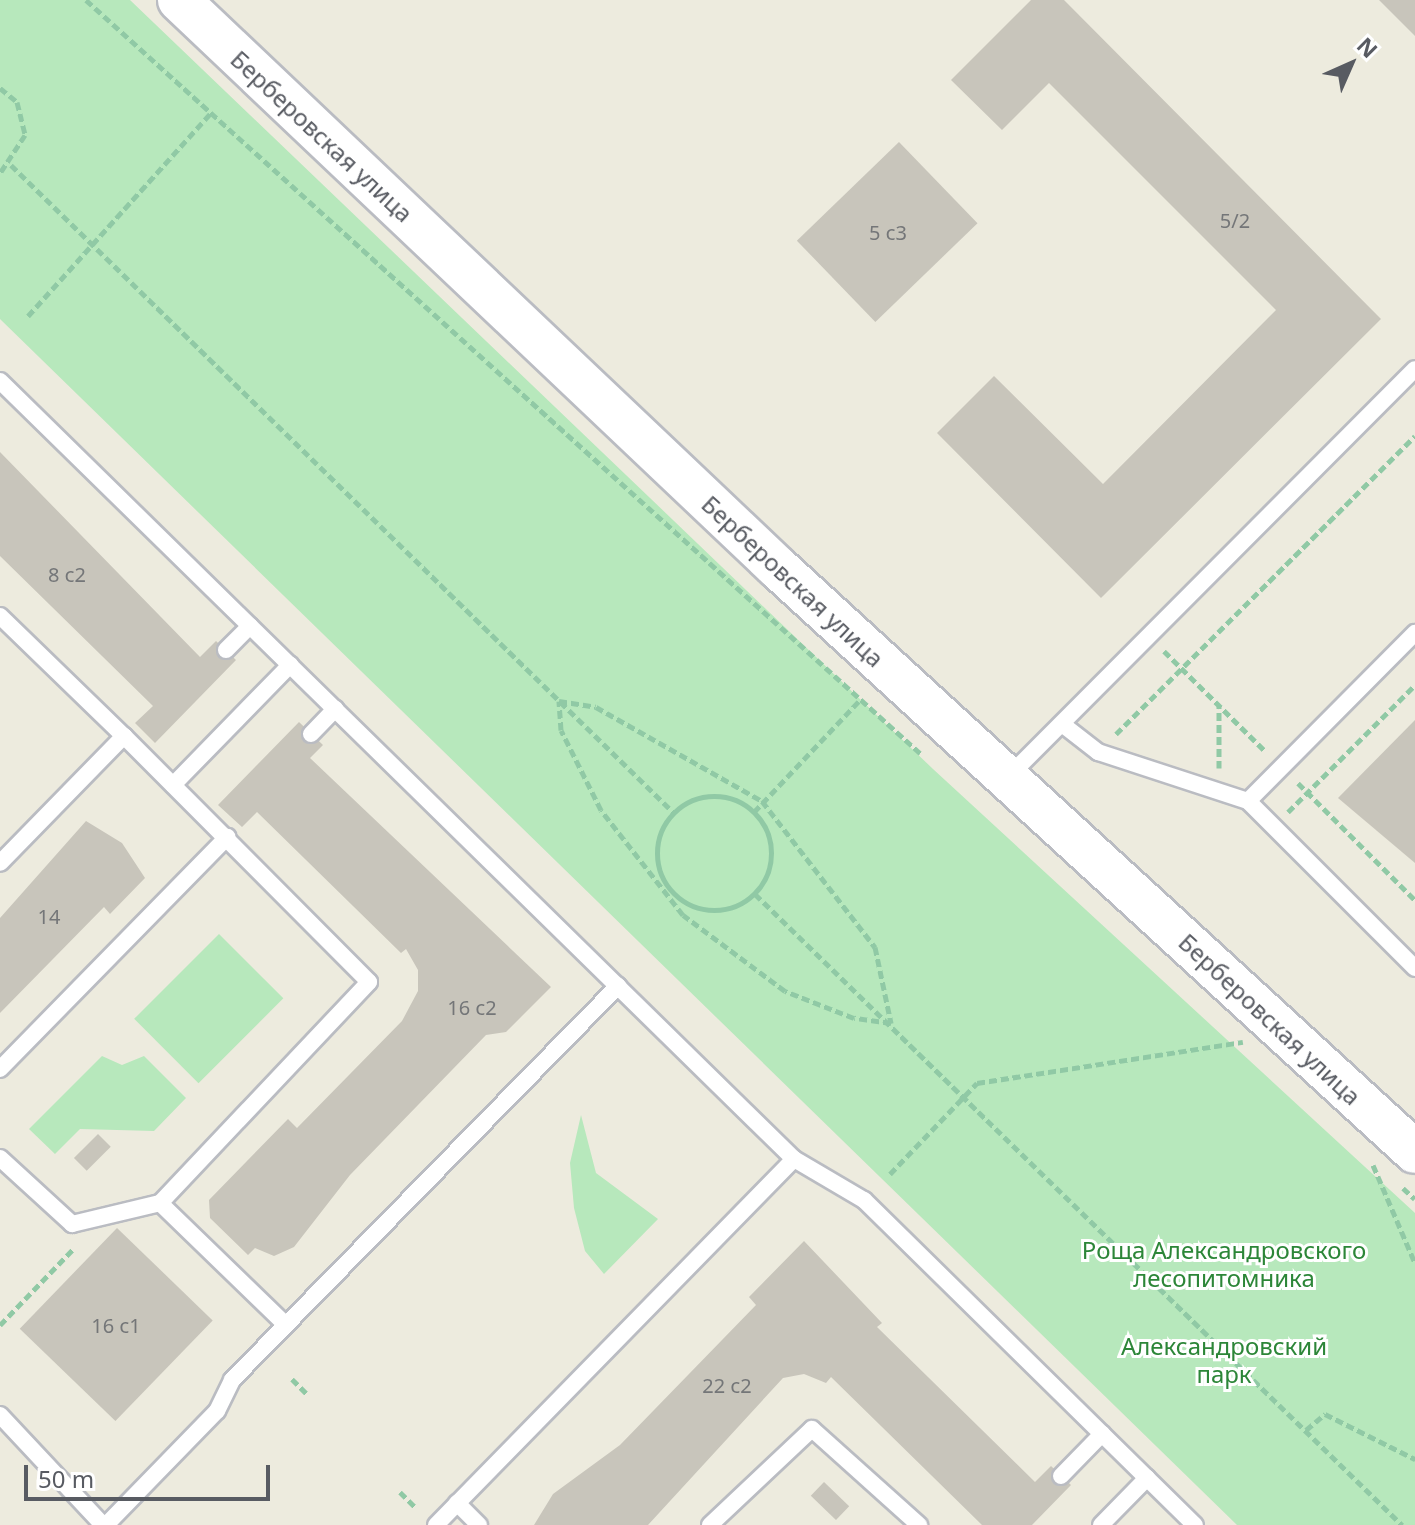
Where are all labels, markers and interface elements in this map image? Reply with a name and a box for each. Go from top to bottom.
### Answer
north arrow [1311,24,1391,104]
text: N [1351,30,1385,64]
street label: Берберовская улица [225,44,419,228]
house number: 5/2 [1220,208,1250,232]
house number: 5 с3 [869,220,907,244]
street label: Берберовская улица [696,489,890,673]
house number: 8 с2 [48,562,86,586]
house number: 14 [38,904,60,928]
street label: Берберовская улица [1173,927,1367,1111]
house number: 16 с2 [447,995,497,1019]
park label: Роща Александровского лесопитомника [1082,1236,1366,1292]
house number: 16 с1 [91,1313,141,1337]
park label: Александровский парк [1121,1332,1327,1388]
house number: 22 с2 [702,1373,752,1397]
scale bar [28,1449,274,1499]
text: 50 m [38,1462,94,1495]

